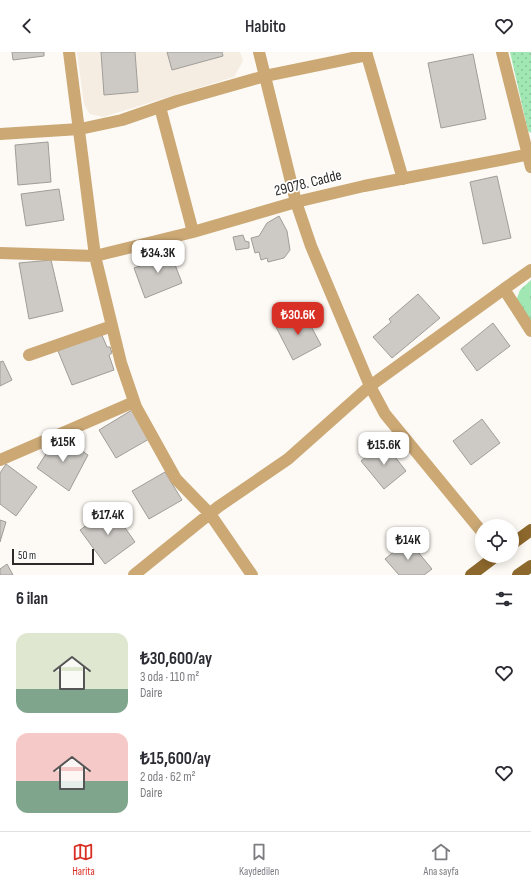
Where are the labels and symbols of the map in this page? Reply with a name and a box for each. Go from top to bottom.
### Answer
street label: 29078. Cadde [272,165,344,201]
pin: ₺34.3K [125,240,191,274]
pin: ₺30.6K [265,302,331,336]
pin: ₺15K [39,429,87,463]
pin: ₺15.6K [351,432,417,466]
pin: ₺17.4K [75,502,141,536]
pin: ₺14K [384,527,432,561]
scale bar [12,547,94,566]

